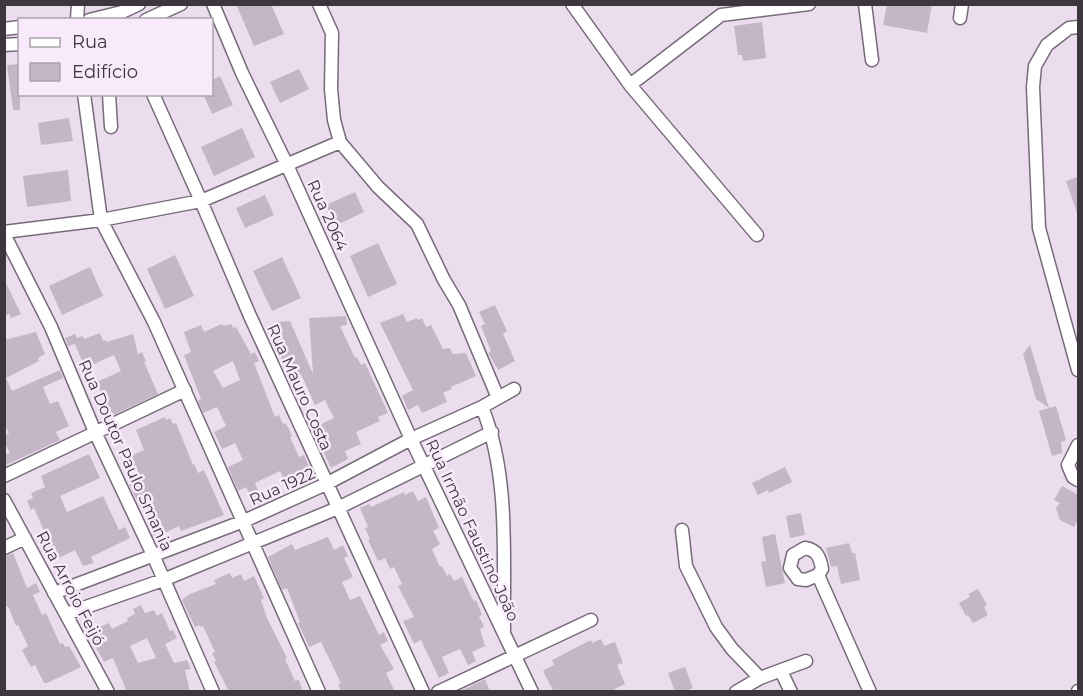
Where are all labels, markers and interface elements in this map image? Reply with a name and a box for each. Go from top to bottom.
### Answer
legend [18,18,213,96]
text: Rua [72,31,108,53]
text: Edifício [72,61,138,83]
street label: Rua 2064 [303,177,352,254]
street label: Rua Mauro Costa [263,321,336,453]
street label: Rua Doutor Paulo Smania [75,357,176,554]
street label: Rua Irmão Faustino João [422,436,523,624]
street label: Rua 1922 [247,464,318,509]
street label: Rua Arroio Feijó [32,528,109,649]

